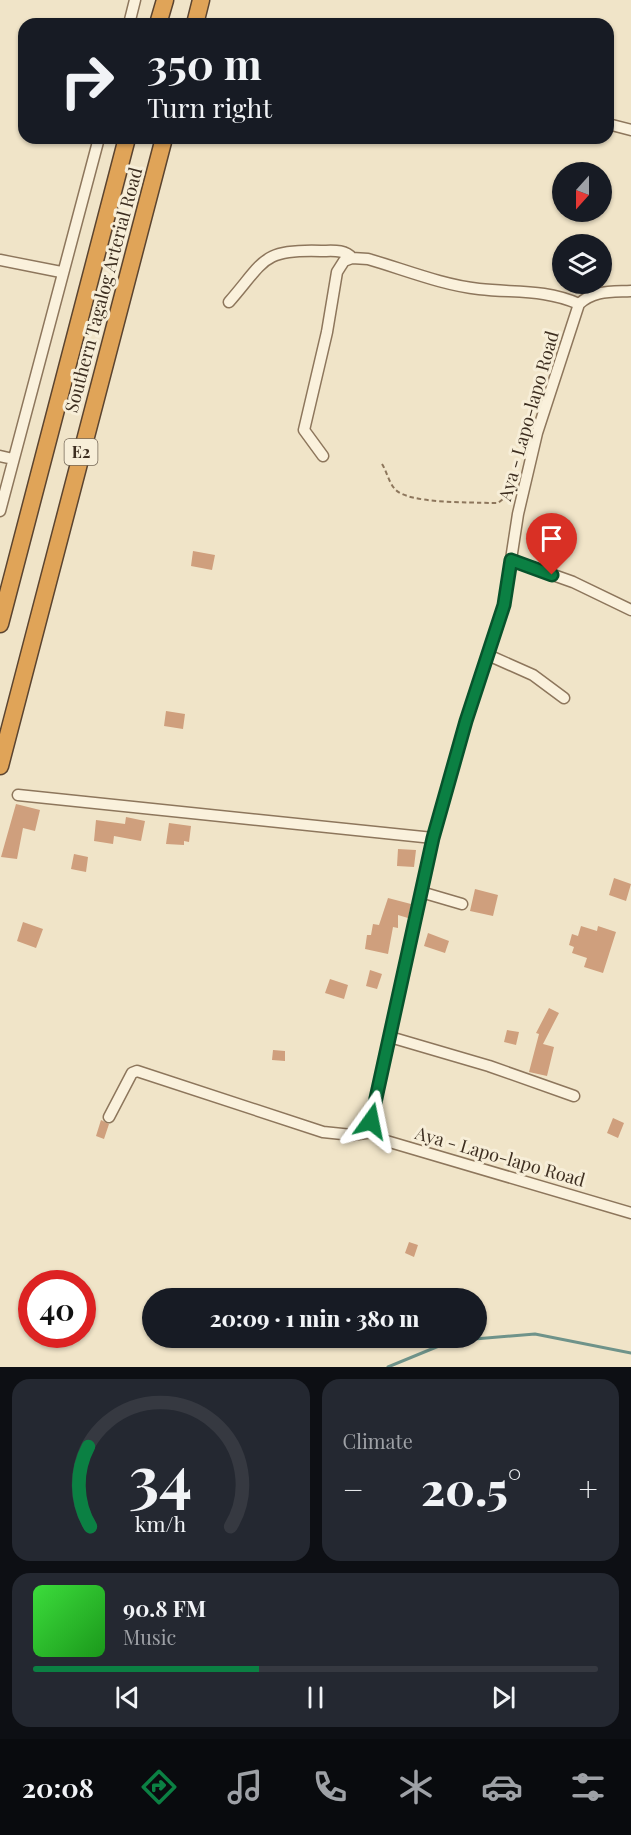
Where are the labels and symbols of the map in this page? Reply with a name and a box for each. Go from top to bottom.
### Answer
north arrow [552,162,612,222]
street label: Southern Tagalog Arterial Road [59,164,147,415]
street label: Aya - Lapo-lapo Road [492,327,564,504]
road number: E2 [64,439,98,465]
pin [526,513,577,575]
position arrow [339,1089,403,1153]
street label: Aya - Lapo-lapo Road [412,1120,589,1192]
speed limit sign: 40 [18,1270,96,1348]

